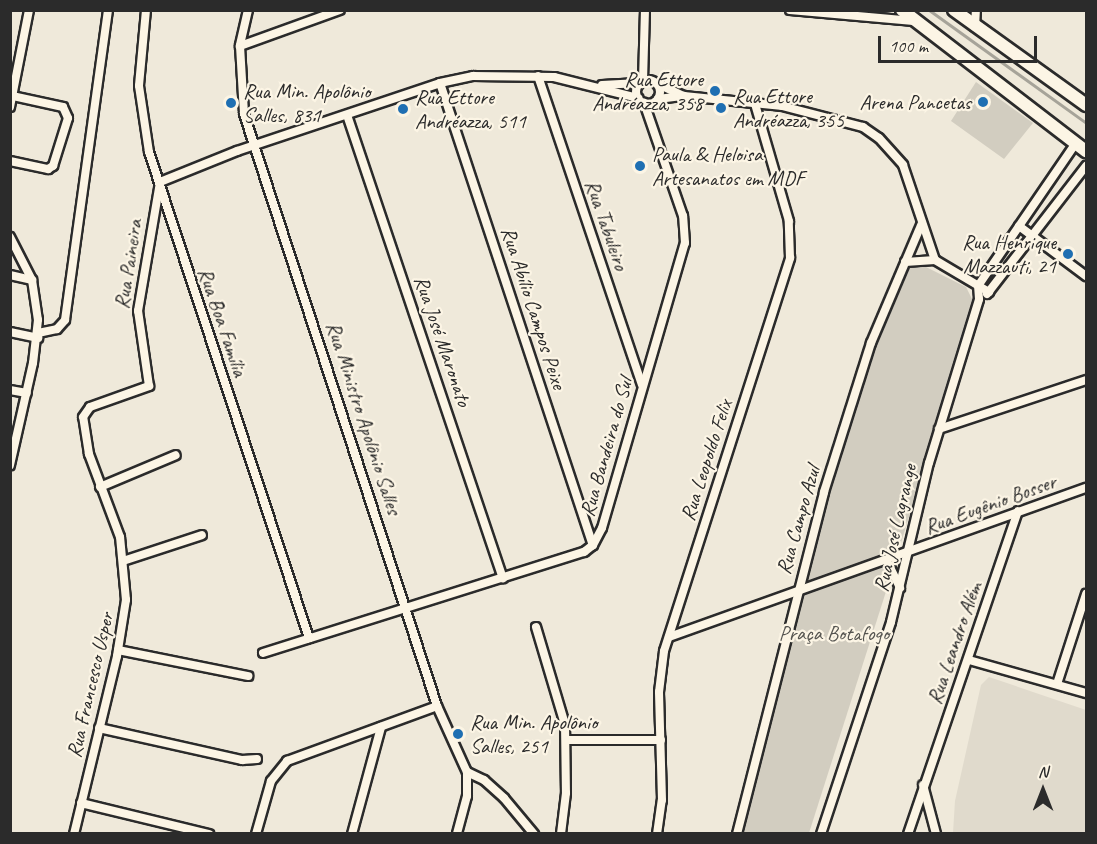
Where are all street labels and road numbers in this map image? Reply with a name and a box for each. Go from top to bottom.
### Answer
street label: Rua Tabuleiro [580,176,634,274]
street label: Rua Paineira [109,218,147,310]
street label: Rua Abílio Campos Peixe [496,224,572,392]
street label: Rua Boa Família [193,264,253,380]
street label: Rua José Maronato [409,272,477,410]
street label: Rua Ministro Apolônio Salles [321,318,407,518]
street label: Rua Bandeira do Sul [574,374,638,520]
street label: Rua Leopoldo Felix [675,396,737,524]
street label: Rua José Lagrange [868,462,922,594]
street label: Rua Campo Azul [770,463,826,577]
street label: Rua Eugênio Bosser [921,469,1059,539]
street label: Rua Leandro Além [921,579,987,707]
street label: Rua Francesco Usper [61,610,119,760]

